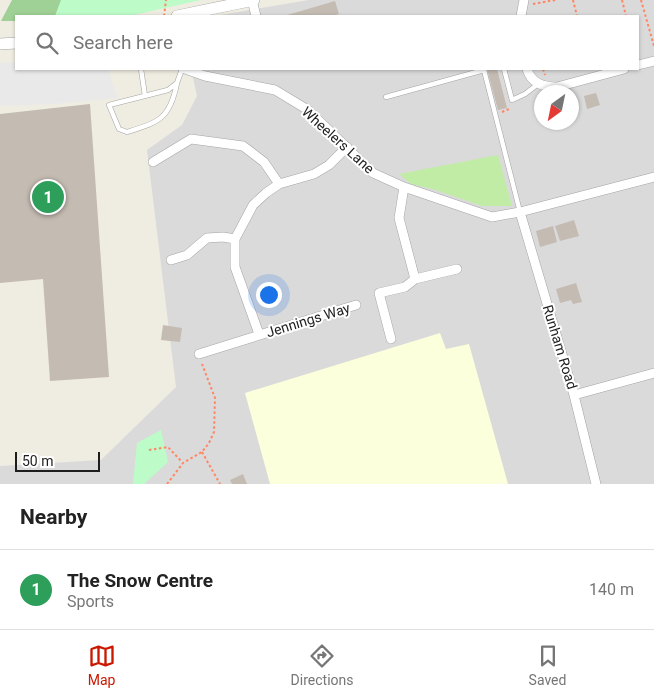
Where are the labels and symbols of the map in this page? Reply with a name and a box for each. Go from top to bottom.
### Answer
north arrow [534,85,579,130]
street label: Wheelers Lane [299,103,377,177]
pin: 1 [32,178,64,216]
your location [256,282,282,308]
street label: Jennings Way [264,300,352,340]
street label: Runham Road [540,303,580,391]
scale bar [15,449,100,472]

